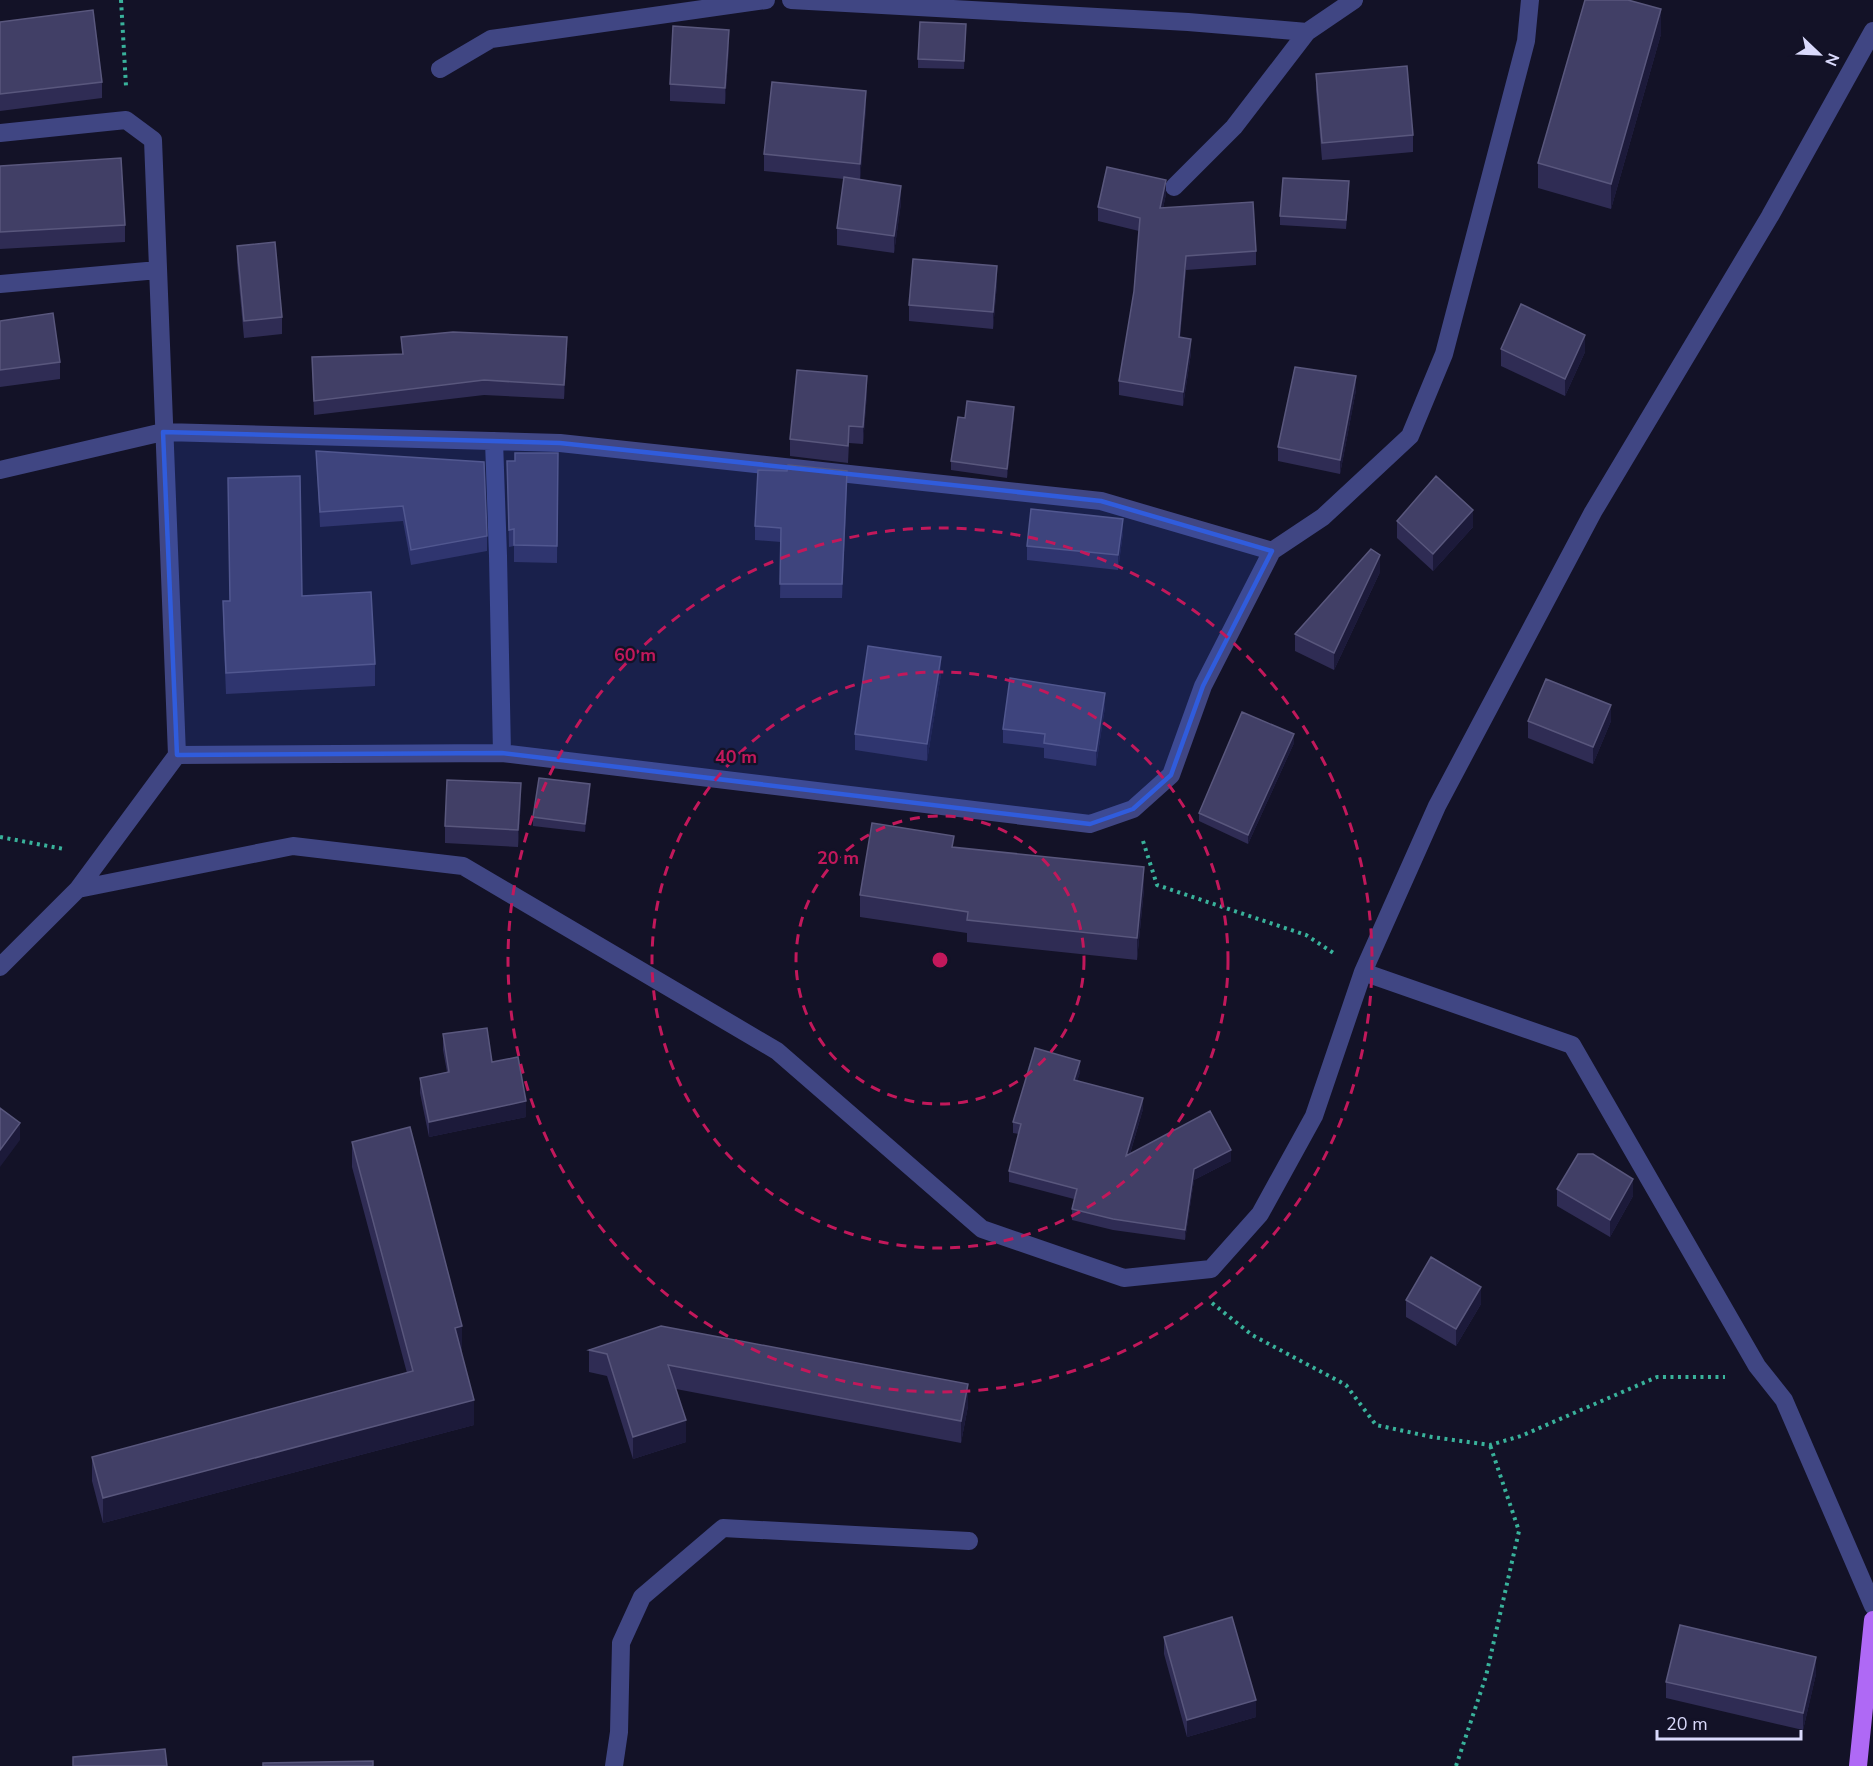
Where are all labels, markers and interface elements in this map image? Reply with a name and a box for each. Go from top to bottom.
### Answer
north arrow [1789,24,1849,84]
text: N [1819,50,1844,69]
text: 60 m [614,643,656,667]
text: 40 m [715,745,757,769]
text: 20 m [817,846,859,870]
centre of rings [930,950,950,970]
scale bar [1657,1703,1801,1741]
text: 20 m [1666,1712,1708,1736]

